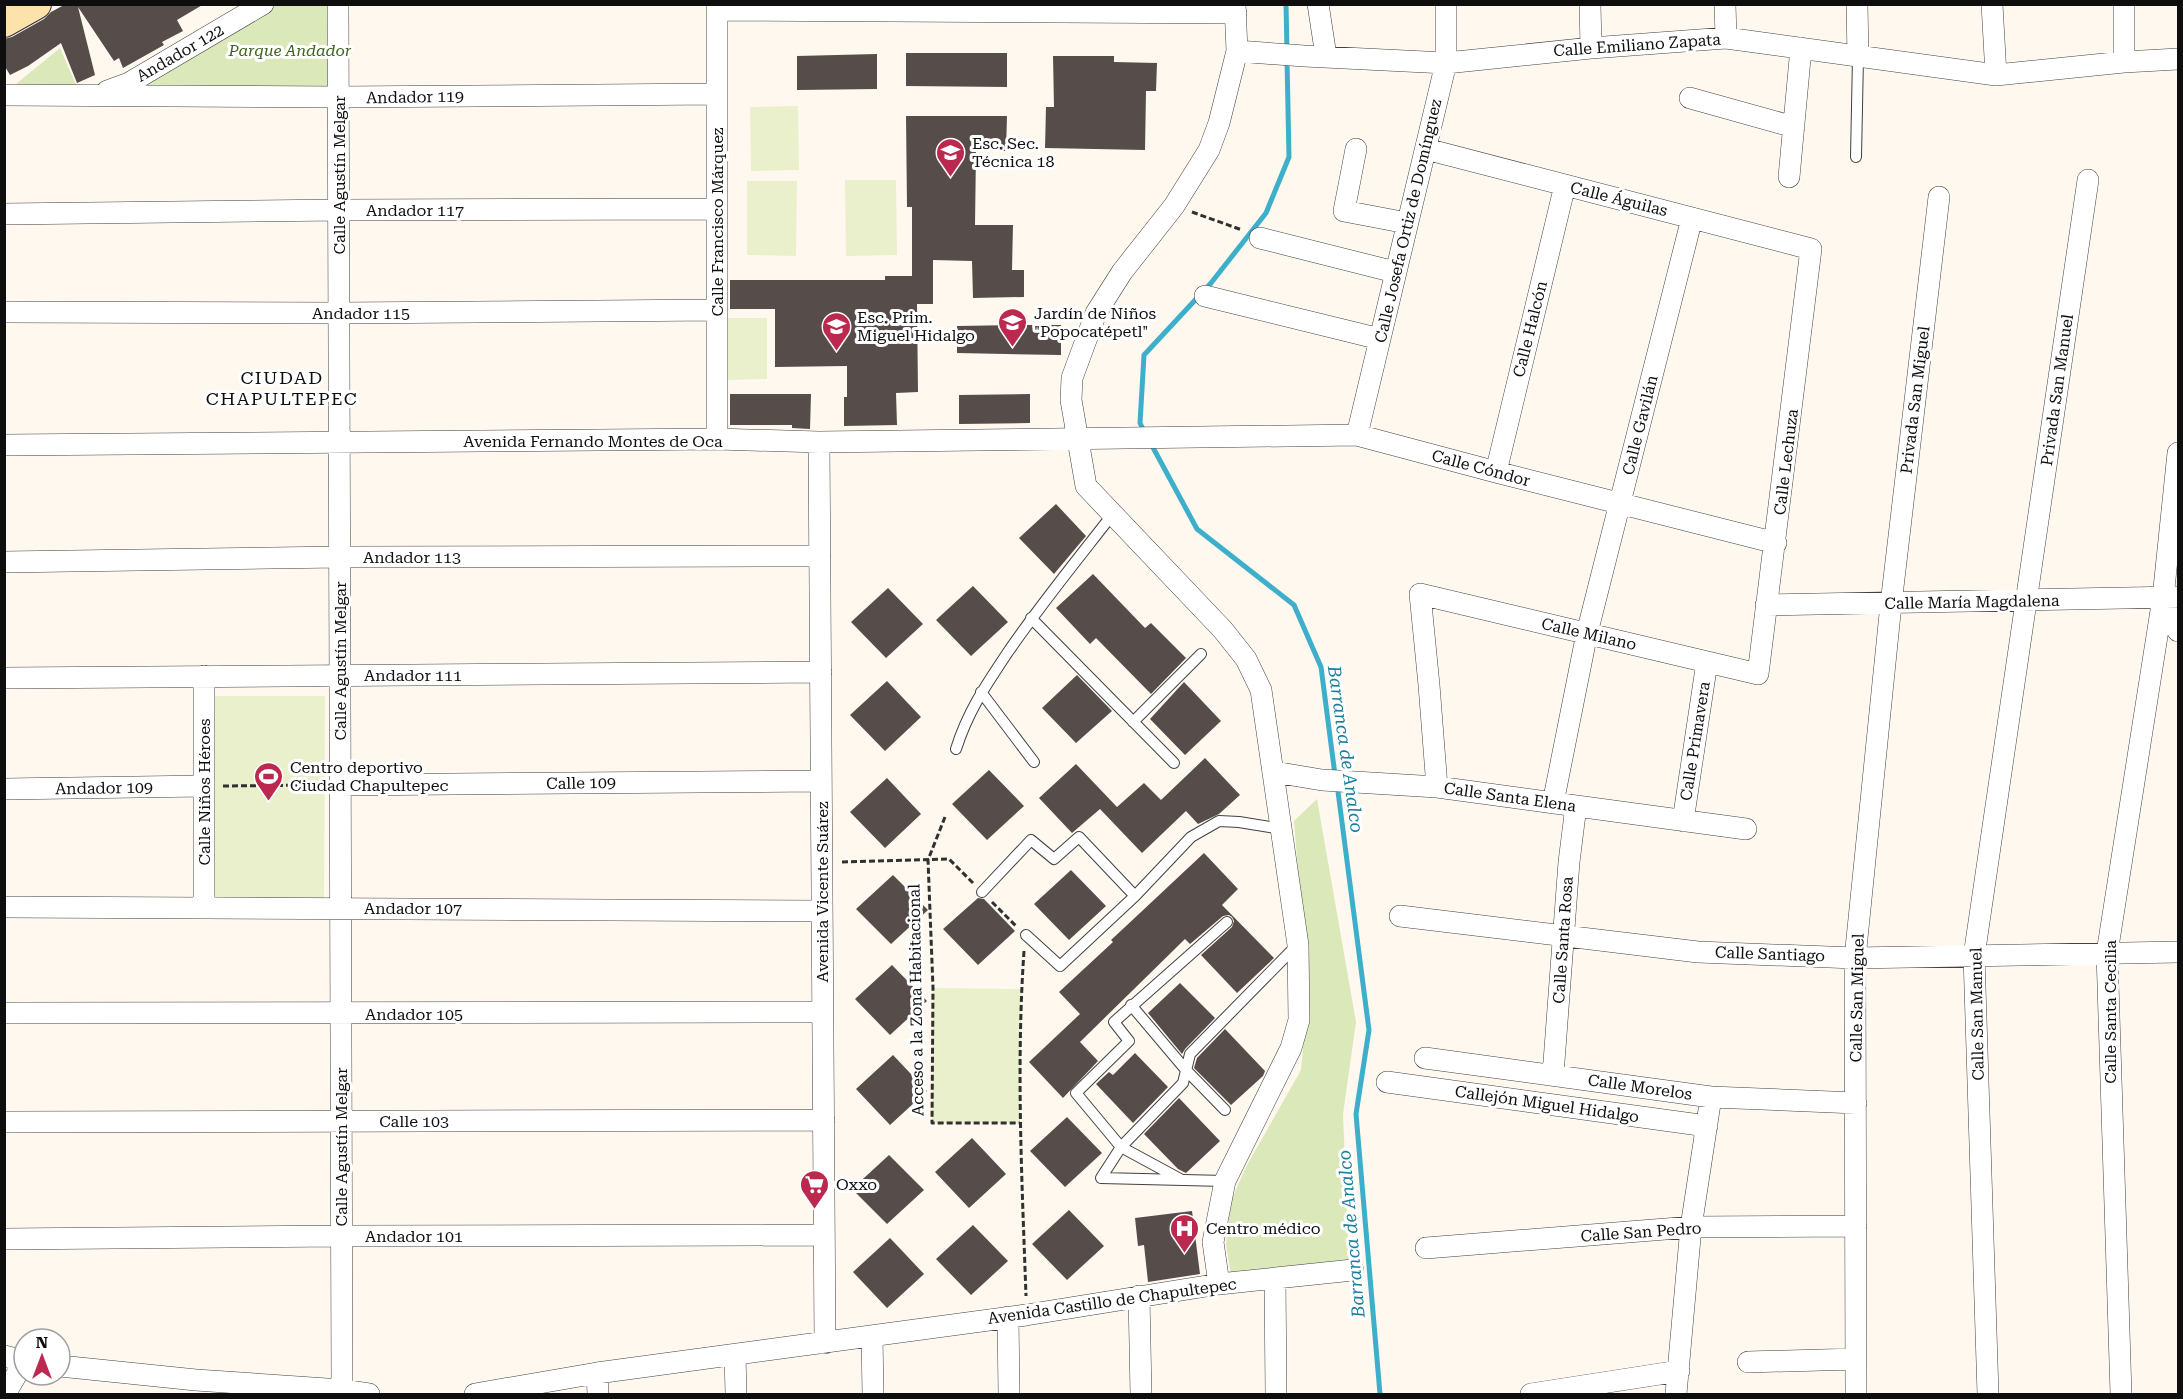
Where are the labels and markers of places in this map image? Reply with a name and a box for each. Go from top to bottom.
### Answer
place label: Esc. Sec. Técnica 18 [972,134,1055,171]
school or university icon: Esc. Sec. Técnica 18 [935,136,967,178]
place label: Jardín de Niños "Popocatépetl" [1034,304,1157,341]
school or university icon: Jardín de Niños "Popocatépetl" [997,306,1029,348]
place label: Esc. Prim. Miguel Hidalgo [857,308,975,345]
school or university icon: Esc. Prim. Miguel Hidalgo [820,310,852,352]
place label: Centro deportivo Ciudad Chapultepec [290,758,449,795]
sports icon: Centro deportivo Ciudad Chapultepec [253,760,285,802]
supermarket icon: Oxxo [799,1168,831,1210]
place label: Oxxo [836,1175,877,1194]
hospital icon: Centro médico [1169,1212,1201,1254]
place label: Centro médico [1206,1219,1321,1238]

